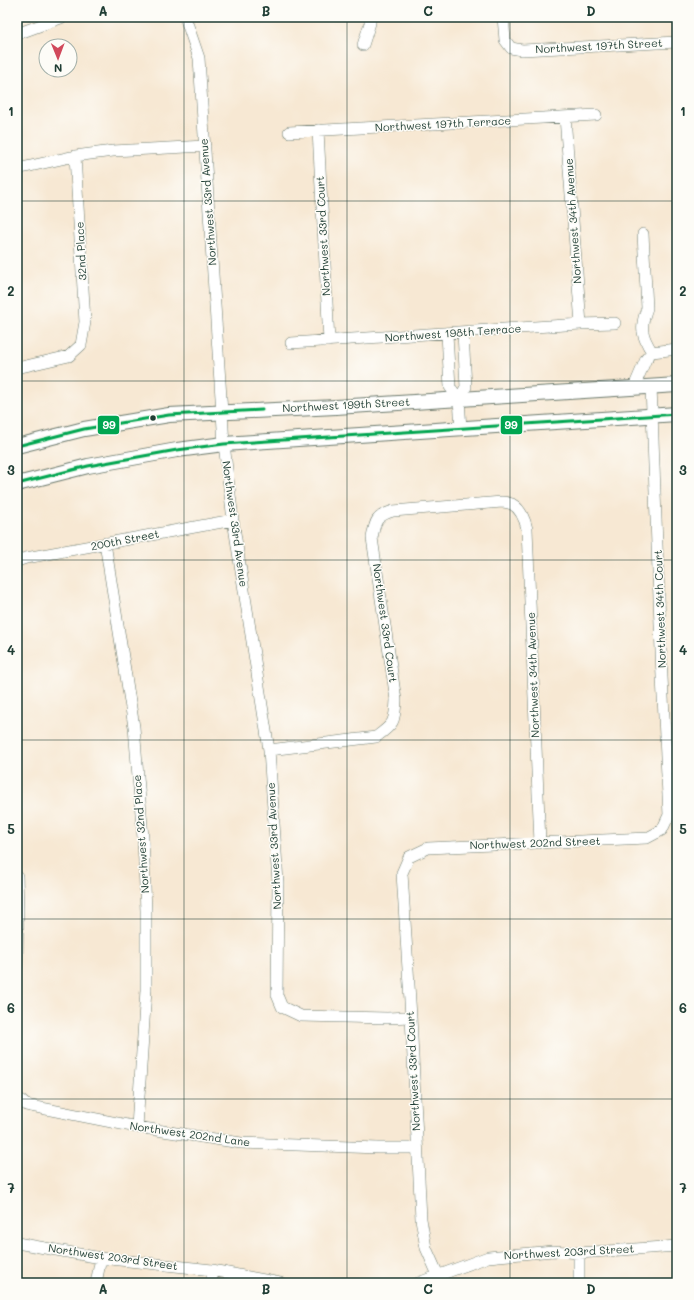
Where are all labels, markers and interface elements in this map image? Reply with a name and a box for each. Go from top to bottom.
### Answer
text: A [98,2,108,19]
text: B [262,2,271,19]
text: C [423,2,433,19]
text: D [586,2,596,19]
street label: Northwest 197th Street [535,35,663,56]
north arrow [38,38,78,78]
text: N [54,61,62,76]
text: 1 [8,102,14,119]
text: 1 [680,102,686,119]
street label: Northwest 197th Terrace [374,112,512,135]
street label: Northwest 33rd Avenue [196,138,219,266]
street label: Northwest 34th Avenue [561,158,584,284]
street label: Northwest 33rd Court [312,176,333,296]
street label: 32nd Place [71,221,90,281]
text: 2 [7,282,15,299]
text: 2 [679,282,687,299]
street label: Northwest 198th Terrace [384,320,522,345]
street label: Northwest 199th Street [282,394,410,415]
unlabelled marker [148,413,158,423]
line badge: 99 [97,415,120,435]
line badge: 99 [500,415,523,435]
text: 99 [102,417,116,432]
text: 99 [504,417,518,432]
street label: Northwest 33rd Avenue [219,460,252,588]
text: 3 [7,461,15,478]
text: 3 [679,461,687,478]
street label: 200th Street [89,526,160,553]
street label: Northwest 34th Court [650,549,669,668]
street label: Northwest 33rd Court [370,563,401,684]
street label: Northwest 34th Avenue [523,612,542,738]
text: 4 [7,641,15,658]
text: 4 [679,641,687,658]
street label: Northwest 32nd Place [129,774,152,894]
street label: Northwest 33rd Avenue [263,782,284,910]
text: 5 [7,820,15,837]
text: 5 [679,820,687,837]
street label: Northwest 202nd Street [469,833,601,852]
text: 6 [7,999,15,1016]
text: 6 [679,999,687,1016]
street label: Northwest 33rd Court [402,1011,423,1131]
street label: Northwest 202nd Lane [129,1118,251,1149]
text: 7 [7,1179,15,1196]
text: 7 [679,1179,687,1196]
street label: Northwest 203rd Street [47,1240,179,1273]
street label: Northwest 203rd Street [503,1241,635,1262]
text: A [98,1280,108,1297]
text: B [262,1280,271,1297]
text: C [423,1280,433,1297]
text: D [586,1280,596,1297]

